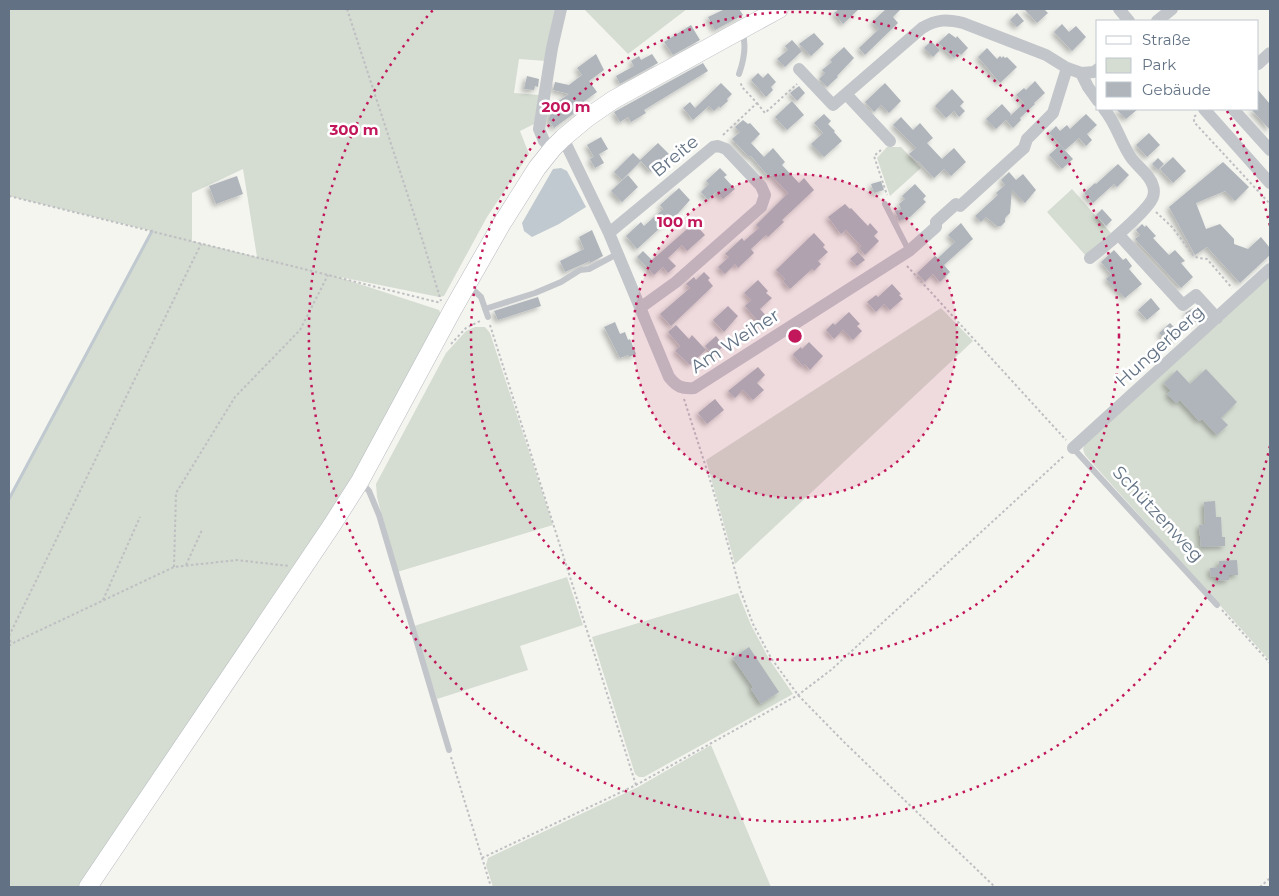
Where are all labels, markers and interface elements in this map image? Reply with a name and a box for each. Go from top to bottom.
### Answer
legend [1096,20,1259,110]
text: Straße [1142,30,1191,49]
text: Park [1142,55,1176,74]
text: Gebäude [1142,80,1211,99]
text: 200 m [541,97,591,116]
text: 300 m [328,120,379,139]
street label: Breite [647,130,703,182]
text: 100 m [657,212,703,231]
street label: Hungerberg [1111,300,1209,392]
street label: Am Weiher [686,304,784,378]
centre of rings [786,327,804,345]
street label: Schützenweg [1108,461,1208,567]

